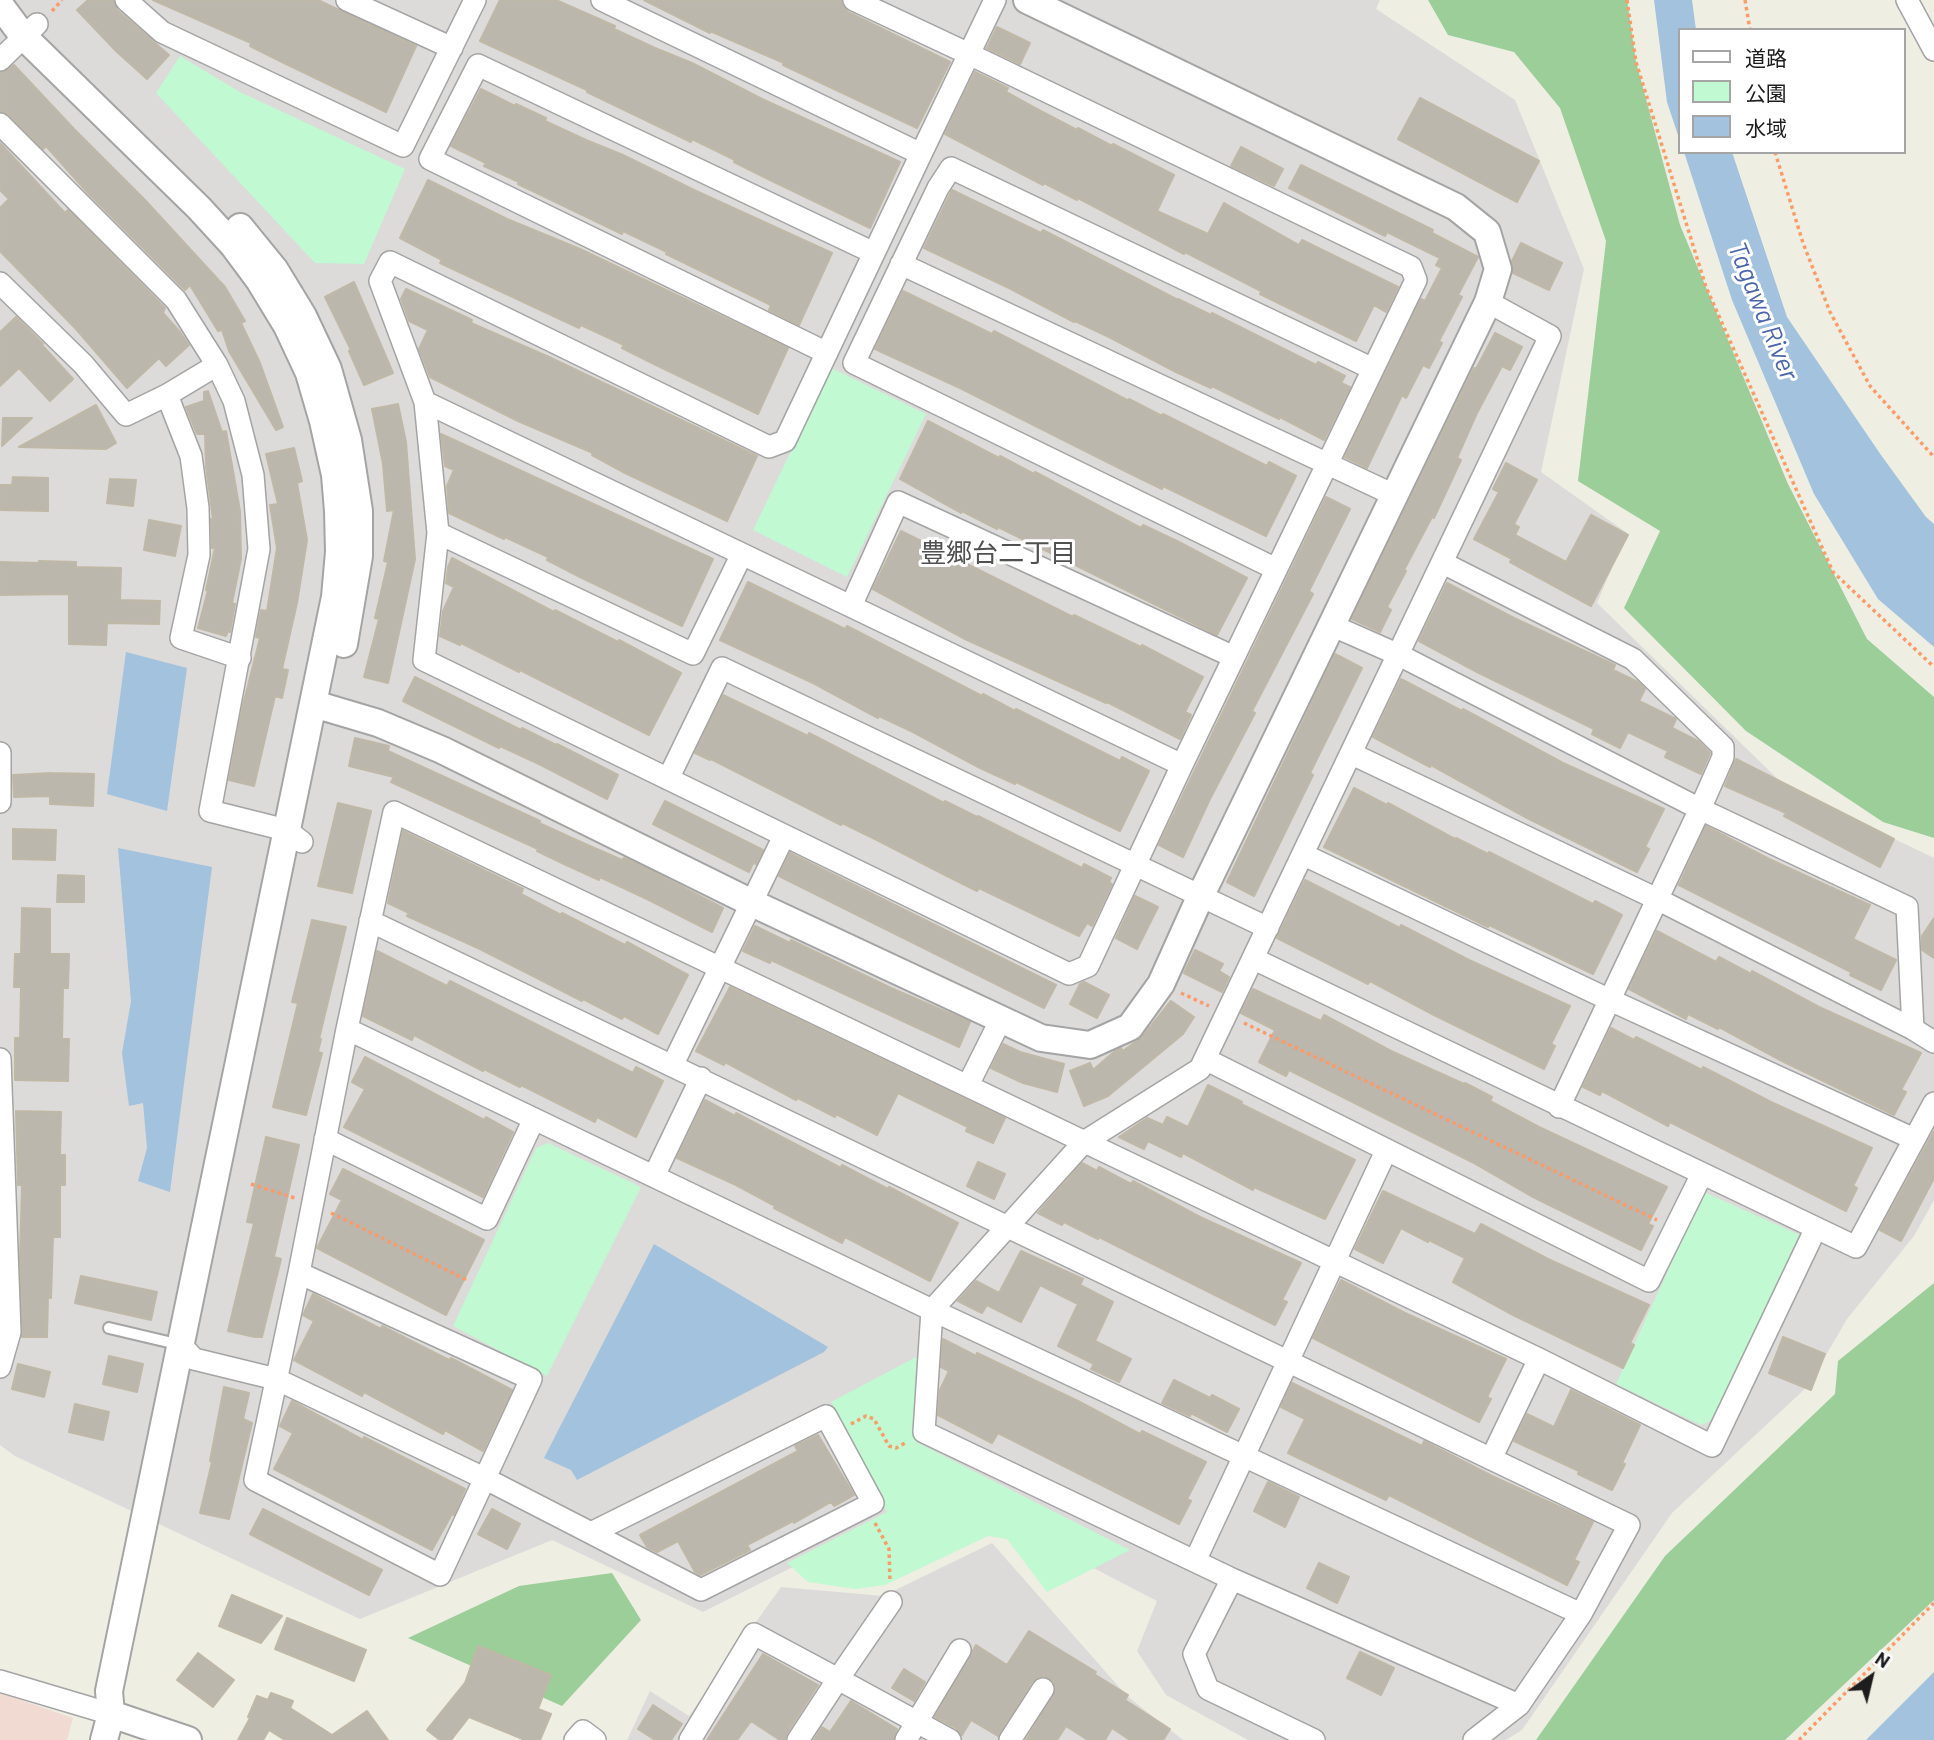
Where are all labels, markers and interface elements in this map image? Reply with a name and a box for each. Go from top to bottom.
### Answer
legend [1678,28,1906,154]
text: 道路 [1745,45,1787,70]
text: 公園 [1745,80,1787,105]
text: 水域 [1745,115,1787,140]
water label: Tagawa River [1721,237,1805,385]
district label: 豊郷台二丁目 [920,537,1076,569]
north arrow [1836,1642,1906,1712]
text: N [1871,1646,1895,1672]

